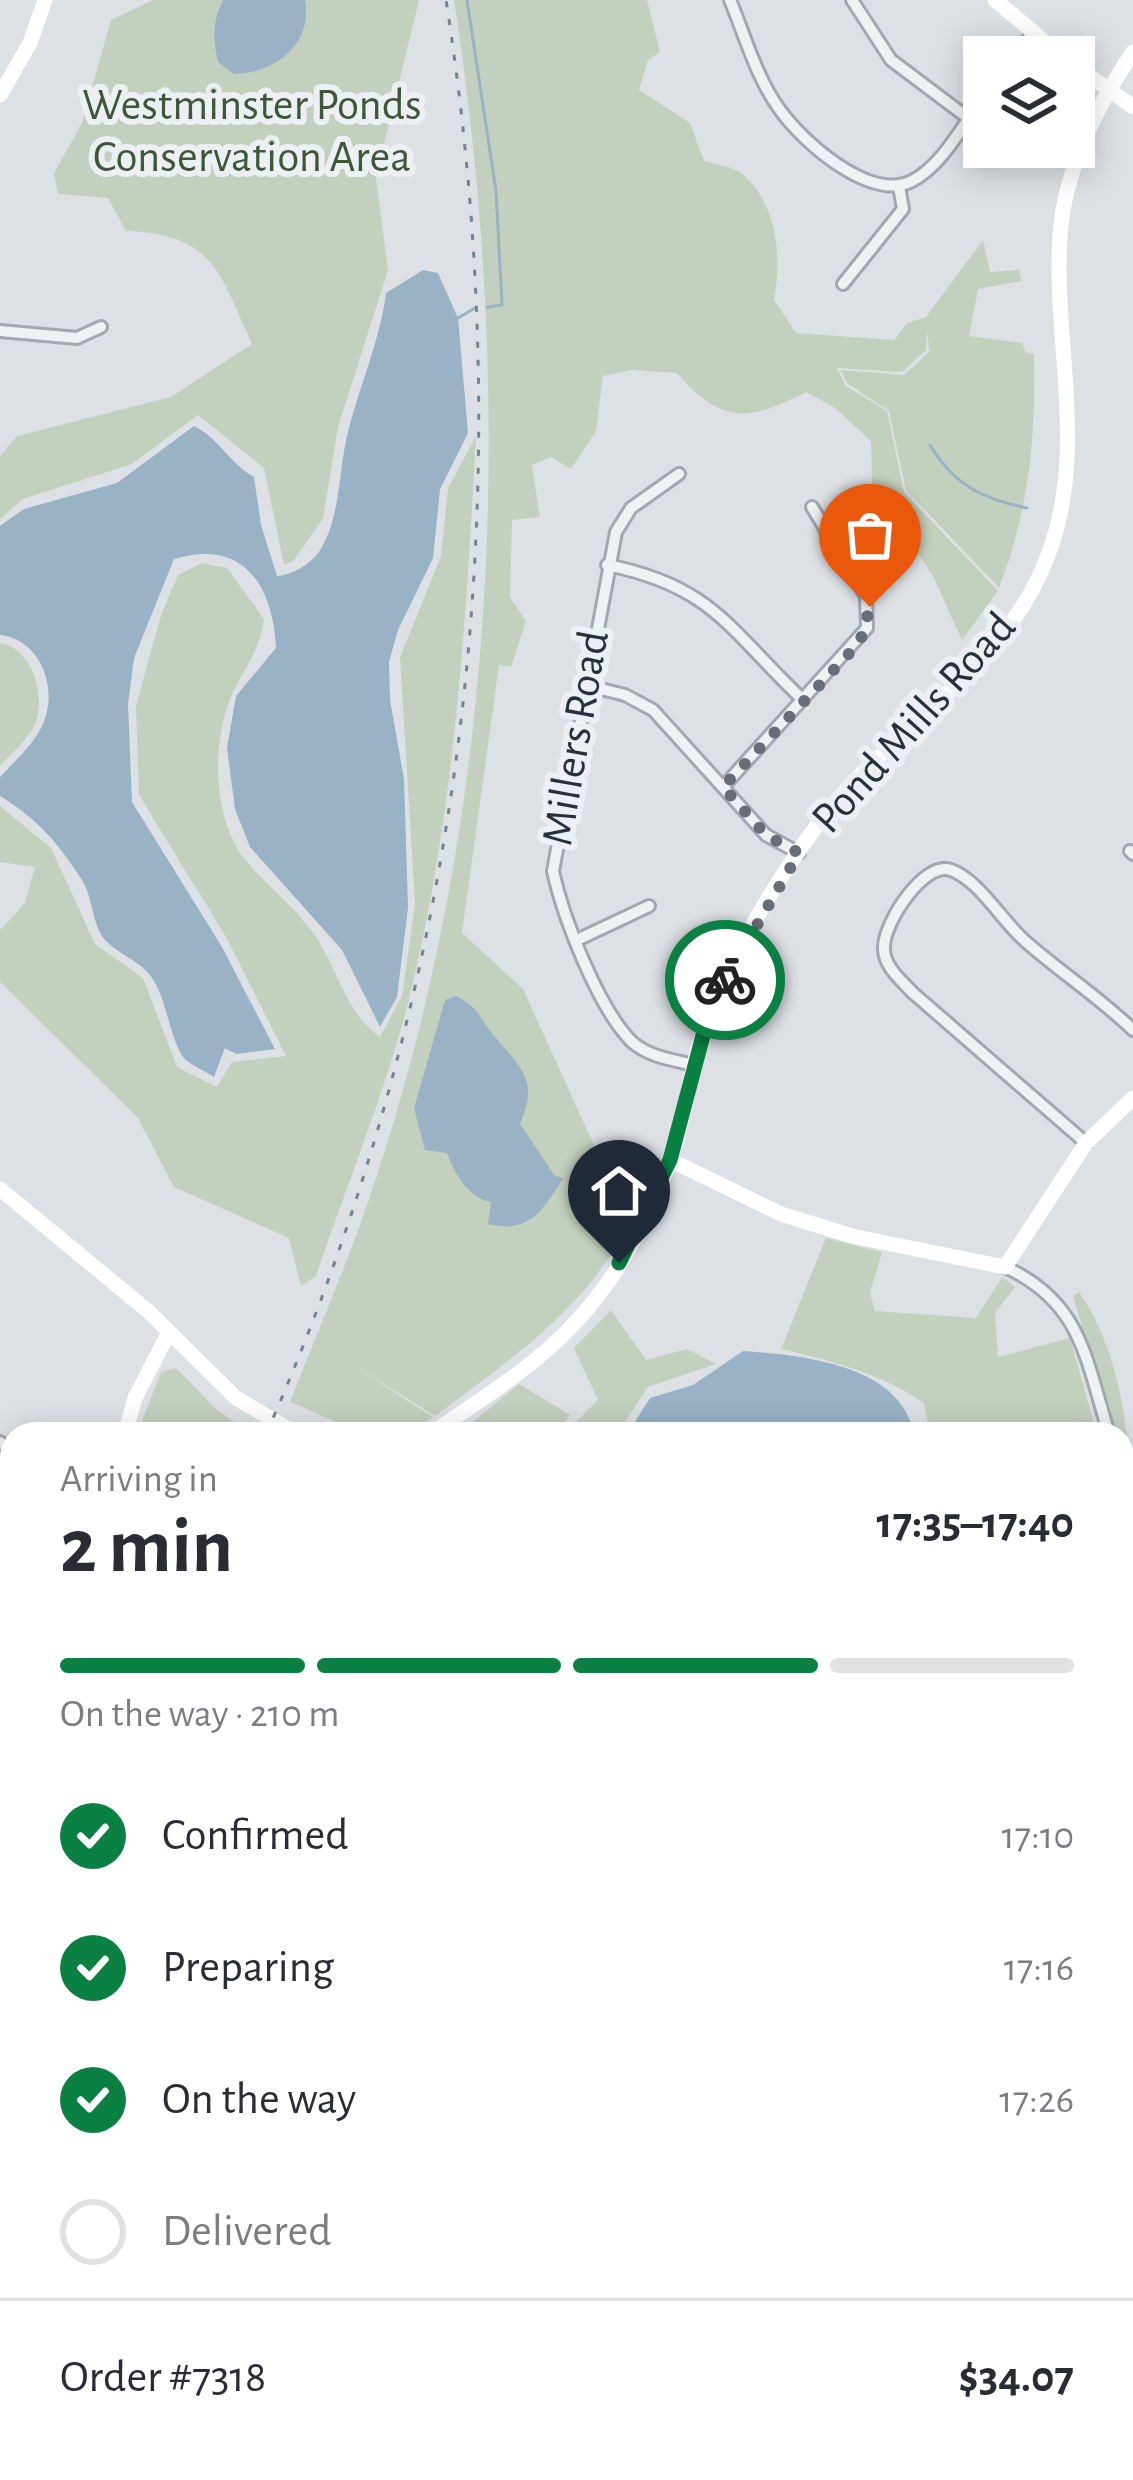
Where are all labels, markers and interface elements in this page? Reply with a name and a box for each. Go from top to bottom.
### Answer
map controls [963,36,1095,168]
button: layers [963,36,1095,168]
park label: Westminster Ponds Conservation Area [82,83,422,180]
pin [819,484,921,607]
icon: bag [837,502,903,568]
street label: Pond Mills Road [804,604,1024,842]
street label: Millers Road [535,627,617,849]
courier [665,920,785,1040]
icon: bike [692,947,758,1013]
pin [568,1140,670,1263]
icon: home [586,1158,652,1224]
text: Arriving in [60,1460,218,1499]
text: 17:35–17:40 [876,1501,1074,1546]
text: 2 min [60,1509,233,1587]
text: On the way · 210 m [60,1695,339,1734]
icon: check [60,1803,126,1869]
text: Confirmed [162,1813,348,1858]
text: 17:10 [1001,1817,1074,1856]
icon: check [60,1935,126,2001]
text: Preparing [162,1945,334,1990]
text: 17:16 [1004,1949,1074,1988]
icon: check [60,2067,126,2133]
text: On the way [162,2077,356,2122]
text: 17:26 [999,2081,1074,2120]
text: Delivered [162,2209,331,2254]
text: Order #7318 [60,2355,266,2400]
text: $34.07 [959,2355,1074,2400]

